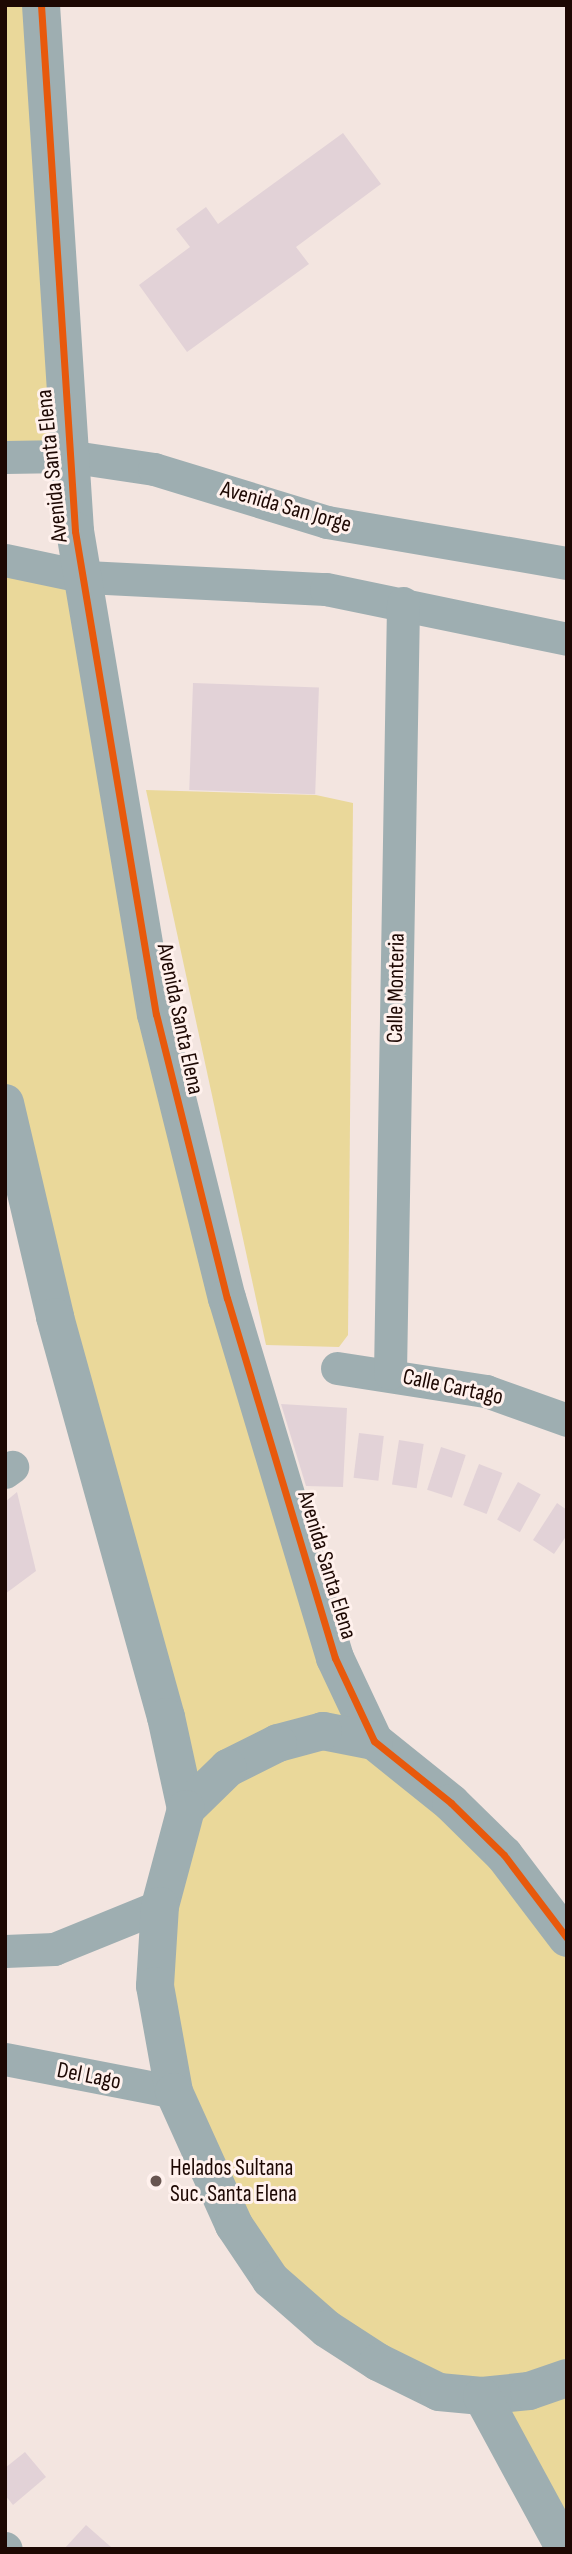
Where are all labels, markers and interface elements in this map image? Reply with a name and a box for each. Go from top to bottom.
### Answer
street label: Avenida Santa Elena [30,388,74,544]
street label: Avenida San Jorge [218,475,354,539]
street label: Calle Monteria [381,933,411,1043]
street label: Avenida Santa Elena [151,941,209,1097]
street label: Calle Cartago [400,1363,506,1411]
street label: Avenida Santa Elena [291,1488,363,1642]
street label: Del Lago [55,2056,123,2096]
place label: Helados Sultana Suc. Santa Elena [170,2154,297,2208]
marker: Helados Sultana Suc. Santa Elena [148,2173,164,2189]

